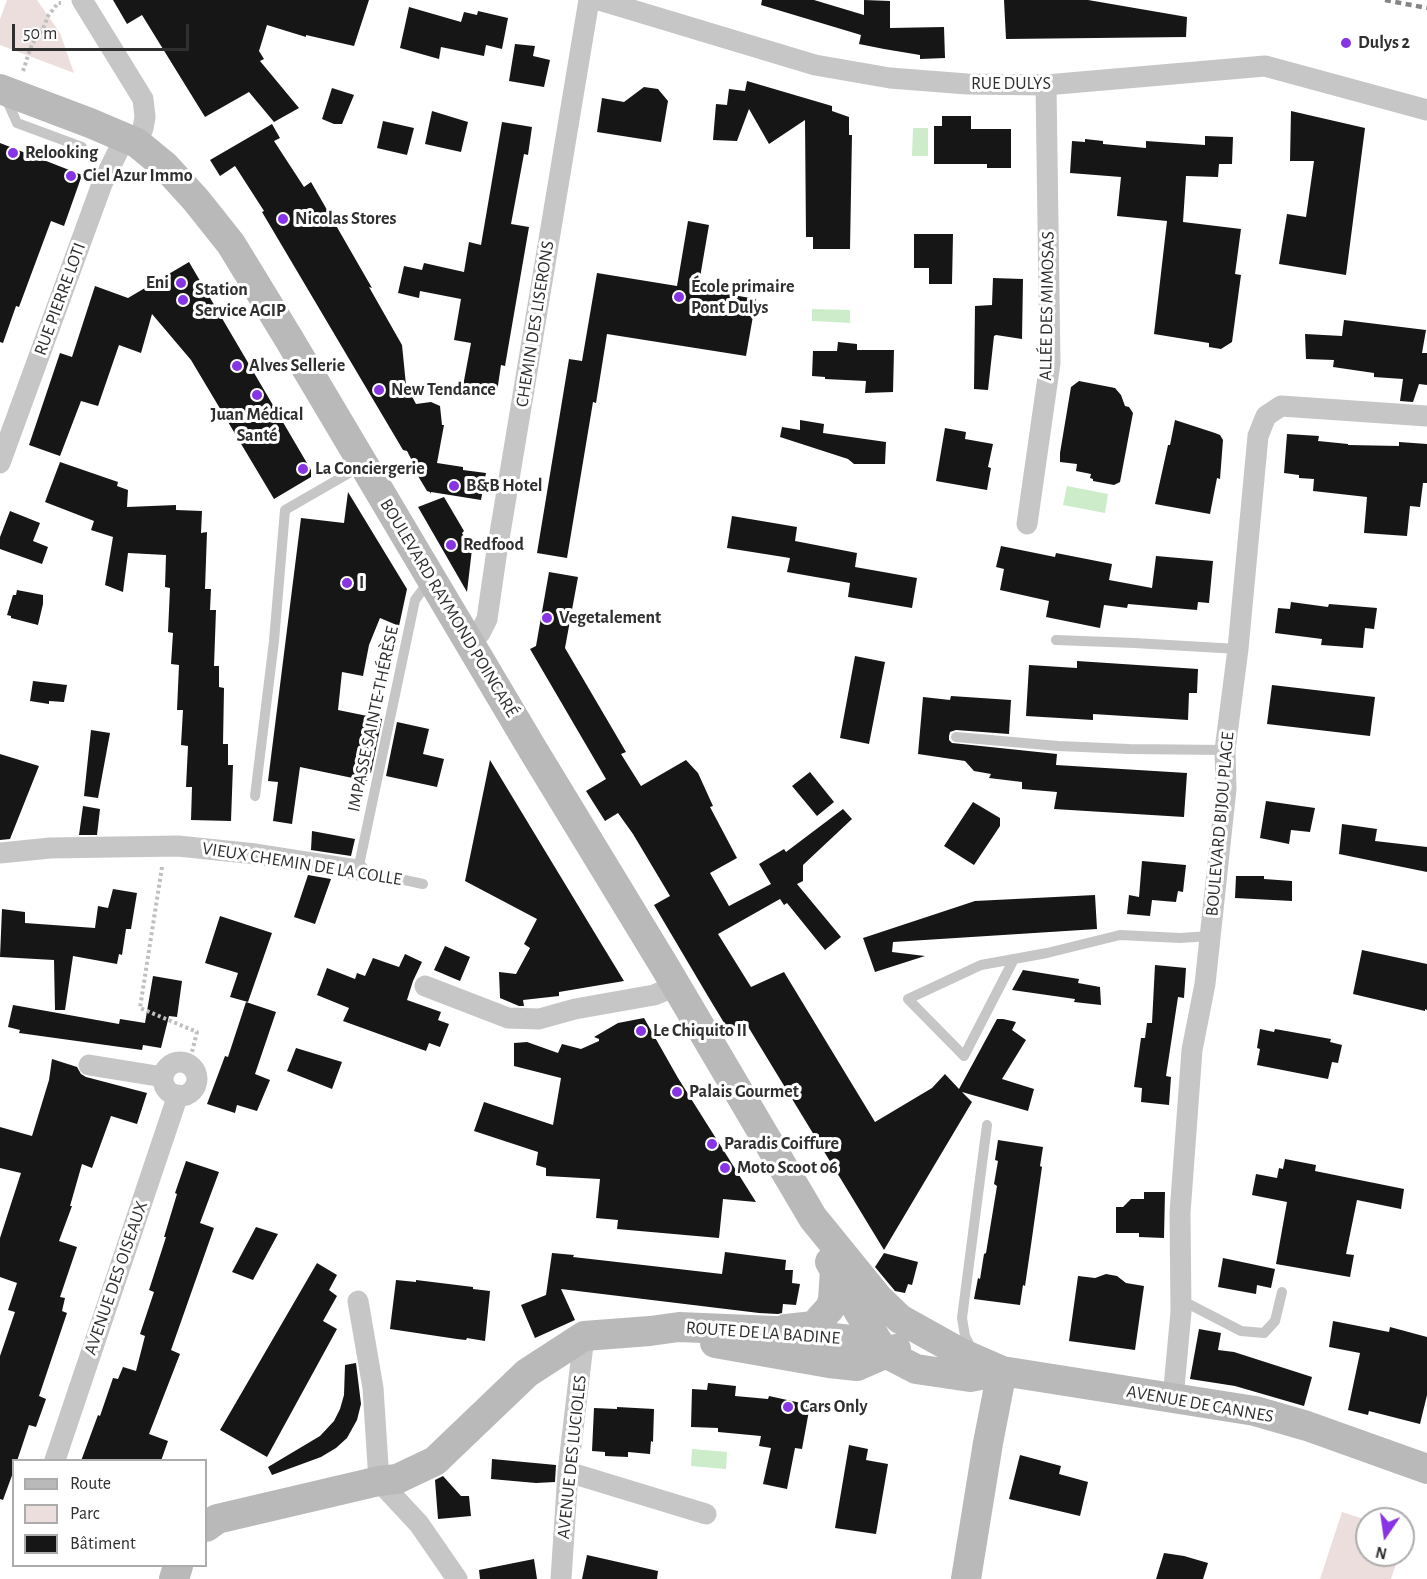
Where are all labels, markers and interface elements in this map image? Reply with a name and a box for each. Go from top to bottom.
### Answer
scale bar [15,12,192,50]
text: 50 m [23,25,57,43]
place label: Dulys 2 [1358,32,1410,54]
marker: Dulys 2 [1339,36,1353,50]
street label: RUE DULYS [971,73,1051,95]
place label: Relooking [25,142,98,164]
marker: Relooking [6,146,20,160]
place label: Ciel Azur Immo [83,165,193,187]
marker: Ciel Azur Immo [64,169,78,183]
place label: Nicolas Stores [295,208,396,230]
marker: Nicolas Stores [276,212,290,226]
street label: ALLÉE DES MIMOSAS [1035,231,1059,381]
street label: CHEMIN DES LISERONS [511,239,559,409]
street label: RUE PIERRE LOTI [30,240,90,358]
place label: Eni [146,272,169,294]
marker: Eni [174,276,188,290]
place label: École primaire Pont Dulys [691,276,794,318]
place label: Station Service AGIP [195,279,286,322]
marker: École primaire Pont Dulys [672,290,686,304]
marker: Station Service AGIP [176,293,190,307]
place label: Alves Sellerie [249,355,345,377]
marker: Alves Sellerie [230,359,244,373]
place label: New Tendance [391,379,496,401]
marker: New Tendance [372,383,386,397]
marker: Juan Médical Santé [250,388,264,402]
place label: Juan Médical Santé [211,404,303,446]
place label: La Conciergerie [315,458,425,480]
marker: La Conciergerie [296,462,310,476]
place label: B&B Hotel [466,475,543,497]
marker: B&B Hotel [447,479,461,493]
street label: BOULEVARD RAYMOND POINCARÉ [375,495,523,721]
place label: Redfood [463,534,524,556]
marker: Redfood [444,538,458,552]
place label: I [359,572,364,594]
marker: I [340,576,354,590]
place label: Vegetalement [559,607,661,629]
marker: Vegetalement [540,611,554,625]
street label: IMPASSE SAINTE-THÉRÈSE [343,624,403,814]
street label: BOULEVARD BIJOU PLAGE [1201,731,1239,917]
street label: VIEUX CHEMIN DE LA COLLE [201,838,403,890]
place label: Le Chiquito II [653,1020,747,1042]
marker: Le Chiquito II [634,1024,648,1038]
place label: Palais Gourmet [689,1081,799,1103]
marker: Palais Gourmet [670,1085,684,1099]
place label: Paradis Coiffure [724,1133,839,1155]
marker: Paradis Coiffure [705,1137,719,1151]
place label: Moto Scoot 06 [737,1157,838,1179]
marker: Moto Scoot 06 [718,1161,732,1175]
street label: AVENUE DES OISEAUX [80,1198,152,1358]
street label: ROUTE DE LA BADINE [685,1317,841,1349]
street label: AVENUE DES LUCIOLES [553,1374,591,1540]
street label: AVENUE DE CANNES [1125,1380,1275,1428]
place label: Cars Only [800,1396,868,1418]
marker: Cars Only [781,1400,795,1414]
legend [12,1459,207,1567]
text: Route [70,1475,111,1493]
text: Parc [70,1505,100,1523]
north arrow [1355,1507,1415,1567]
text: Bâtiment [70,1535,136,1553]
text: N [1374,1544,1389,1562]

